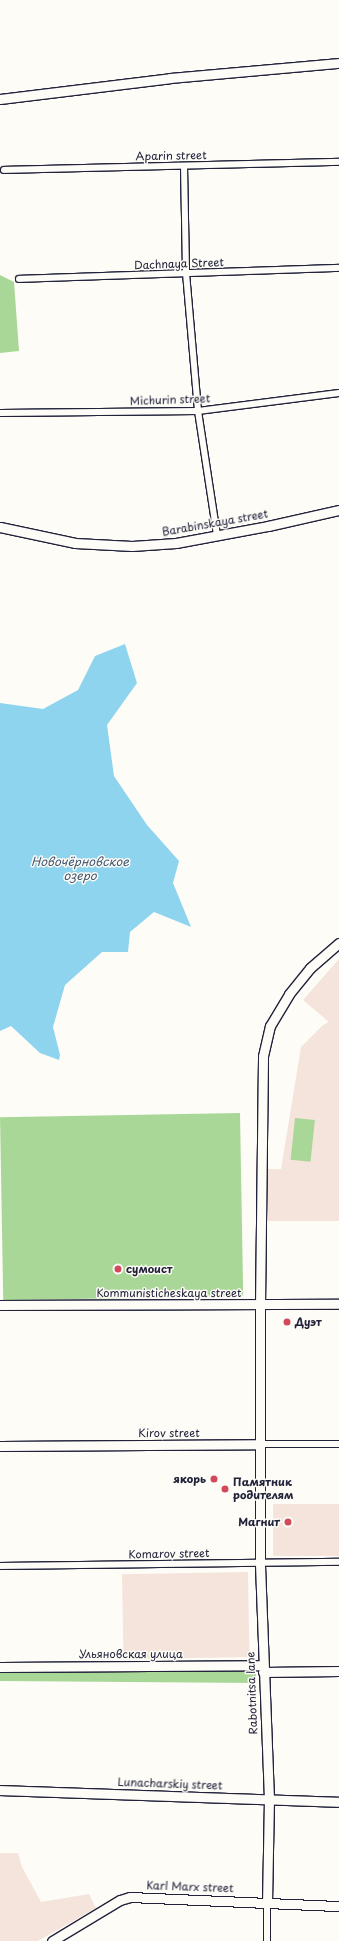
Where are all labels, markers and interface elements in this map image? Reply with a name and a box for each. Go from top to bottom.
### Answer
street label: Aparin street [135,149,207,163]
street label: Dachnaya Street [134,256,224,272]
street label: Michurin street [129,392,211,408]
street label: Barabinskaya street [161,507,269,539]
water label: Новочёрновское озеро [31,855,129,883]
place label: сумоист [126,1262,173,1276]
marker: сумоист [113,1264,123,1274]
street label: Kommunisticheskaya street [96,1286,242,1300]
place label: Дуэт [295,1315,322,1329]
marker: Дуэт [282,1317,292,1327]
street label: Kirov street [138,1426,200,1440]
place label: якорь [173,1472,206,1486]
marker: якорь [209,1474,219,1484]
place label: Памятник родителям [233,1476,294,1502]
marker: Памятник родителям [220,1484,230,1494]
place label: Магнит [238,1515,280,1529]
marker: Магнит [283,1517,293,1527]
street label: Komarov street [128,1547,210,1561]
street label: Ульяновская улица [79,1647,183,1661]
street label: Rabotnitsa lane [244,1651,260,1735]
street label: Lunacharskiy street [117,1776,223,1792]
street label: Karl Marx street [146,1879,234,1895]

